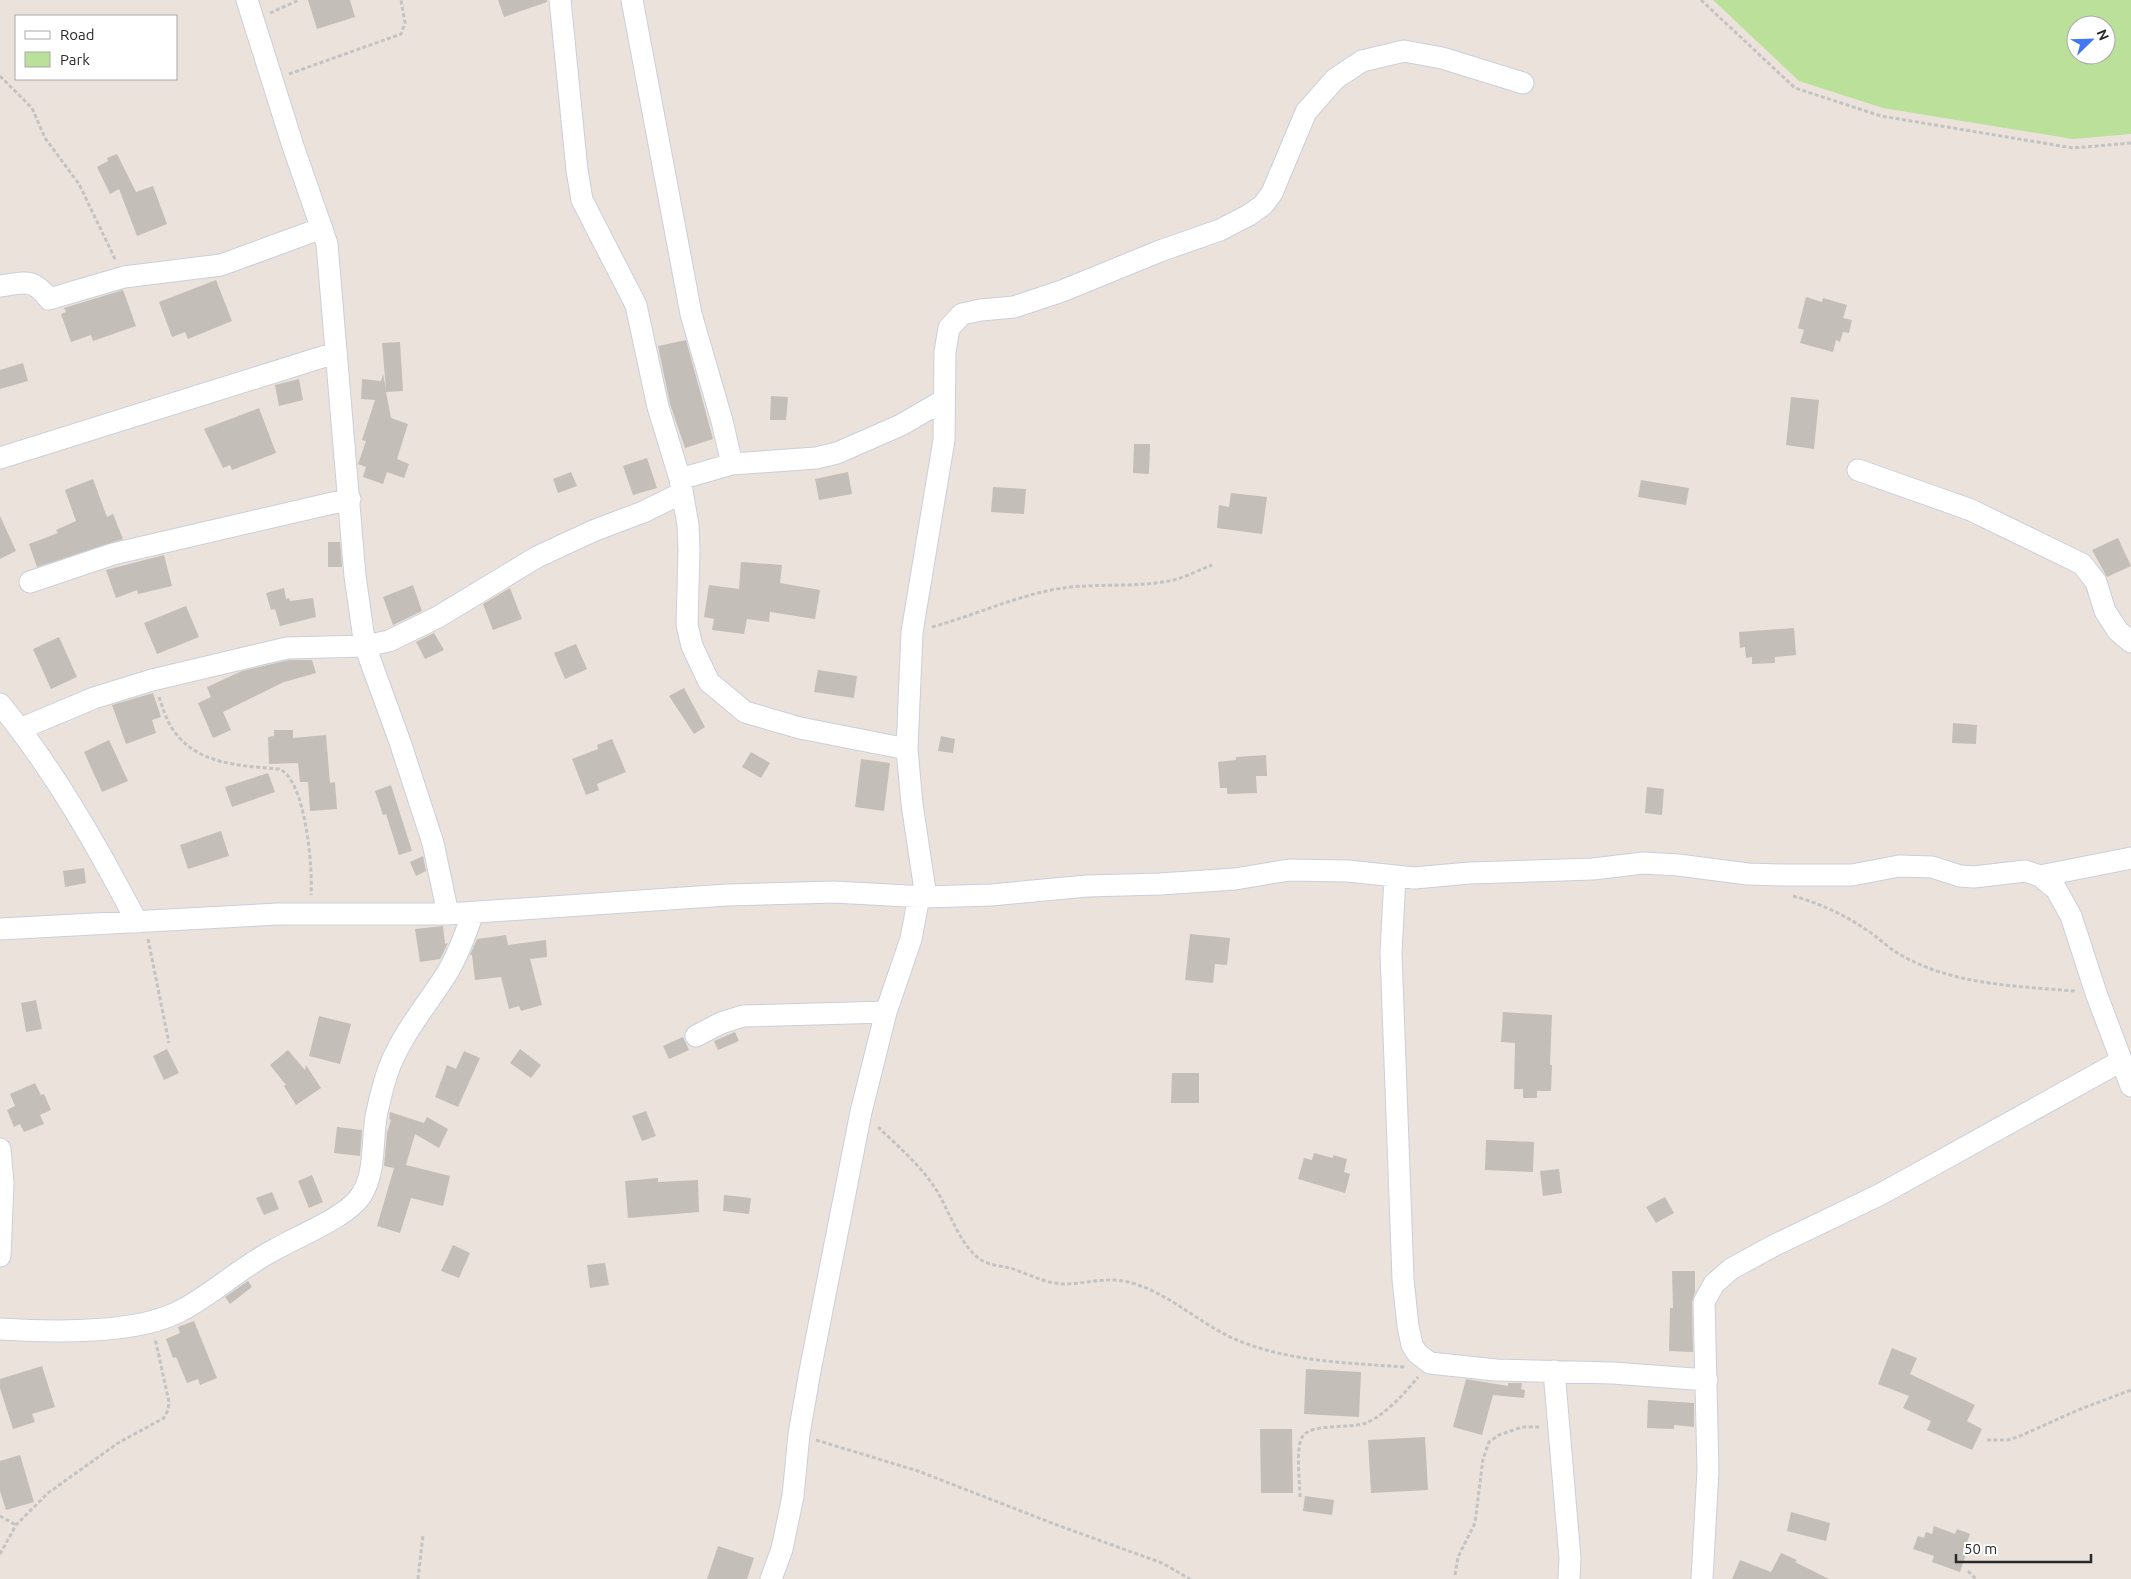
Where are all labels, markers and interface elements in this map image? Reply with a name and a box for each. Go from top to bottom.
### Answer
legend [15,15,178,80]
north arrow [2066,15,2116,65]
text: Road [60,26,95,43]
text: N [2094,27,2112,43]
text: Park [60,51,90,68]
scale bar [1956,1532,2091,1564]
text: 50 m [1964,1540,1997,1557]

